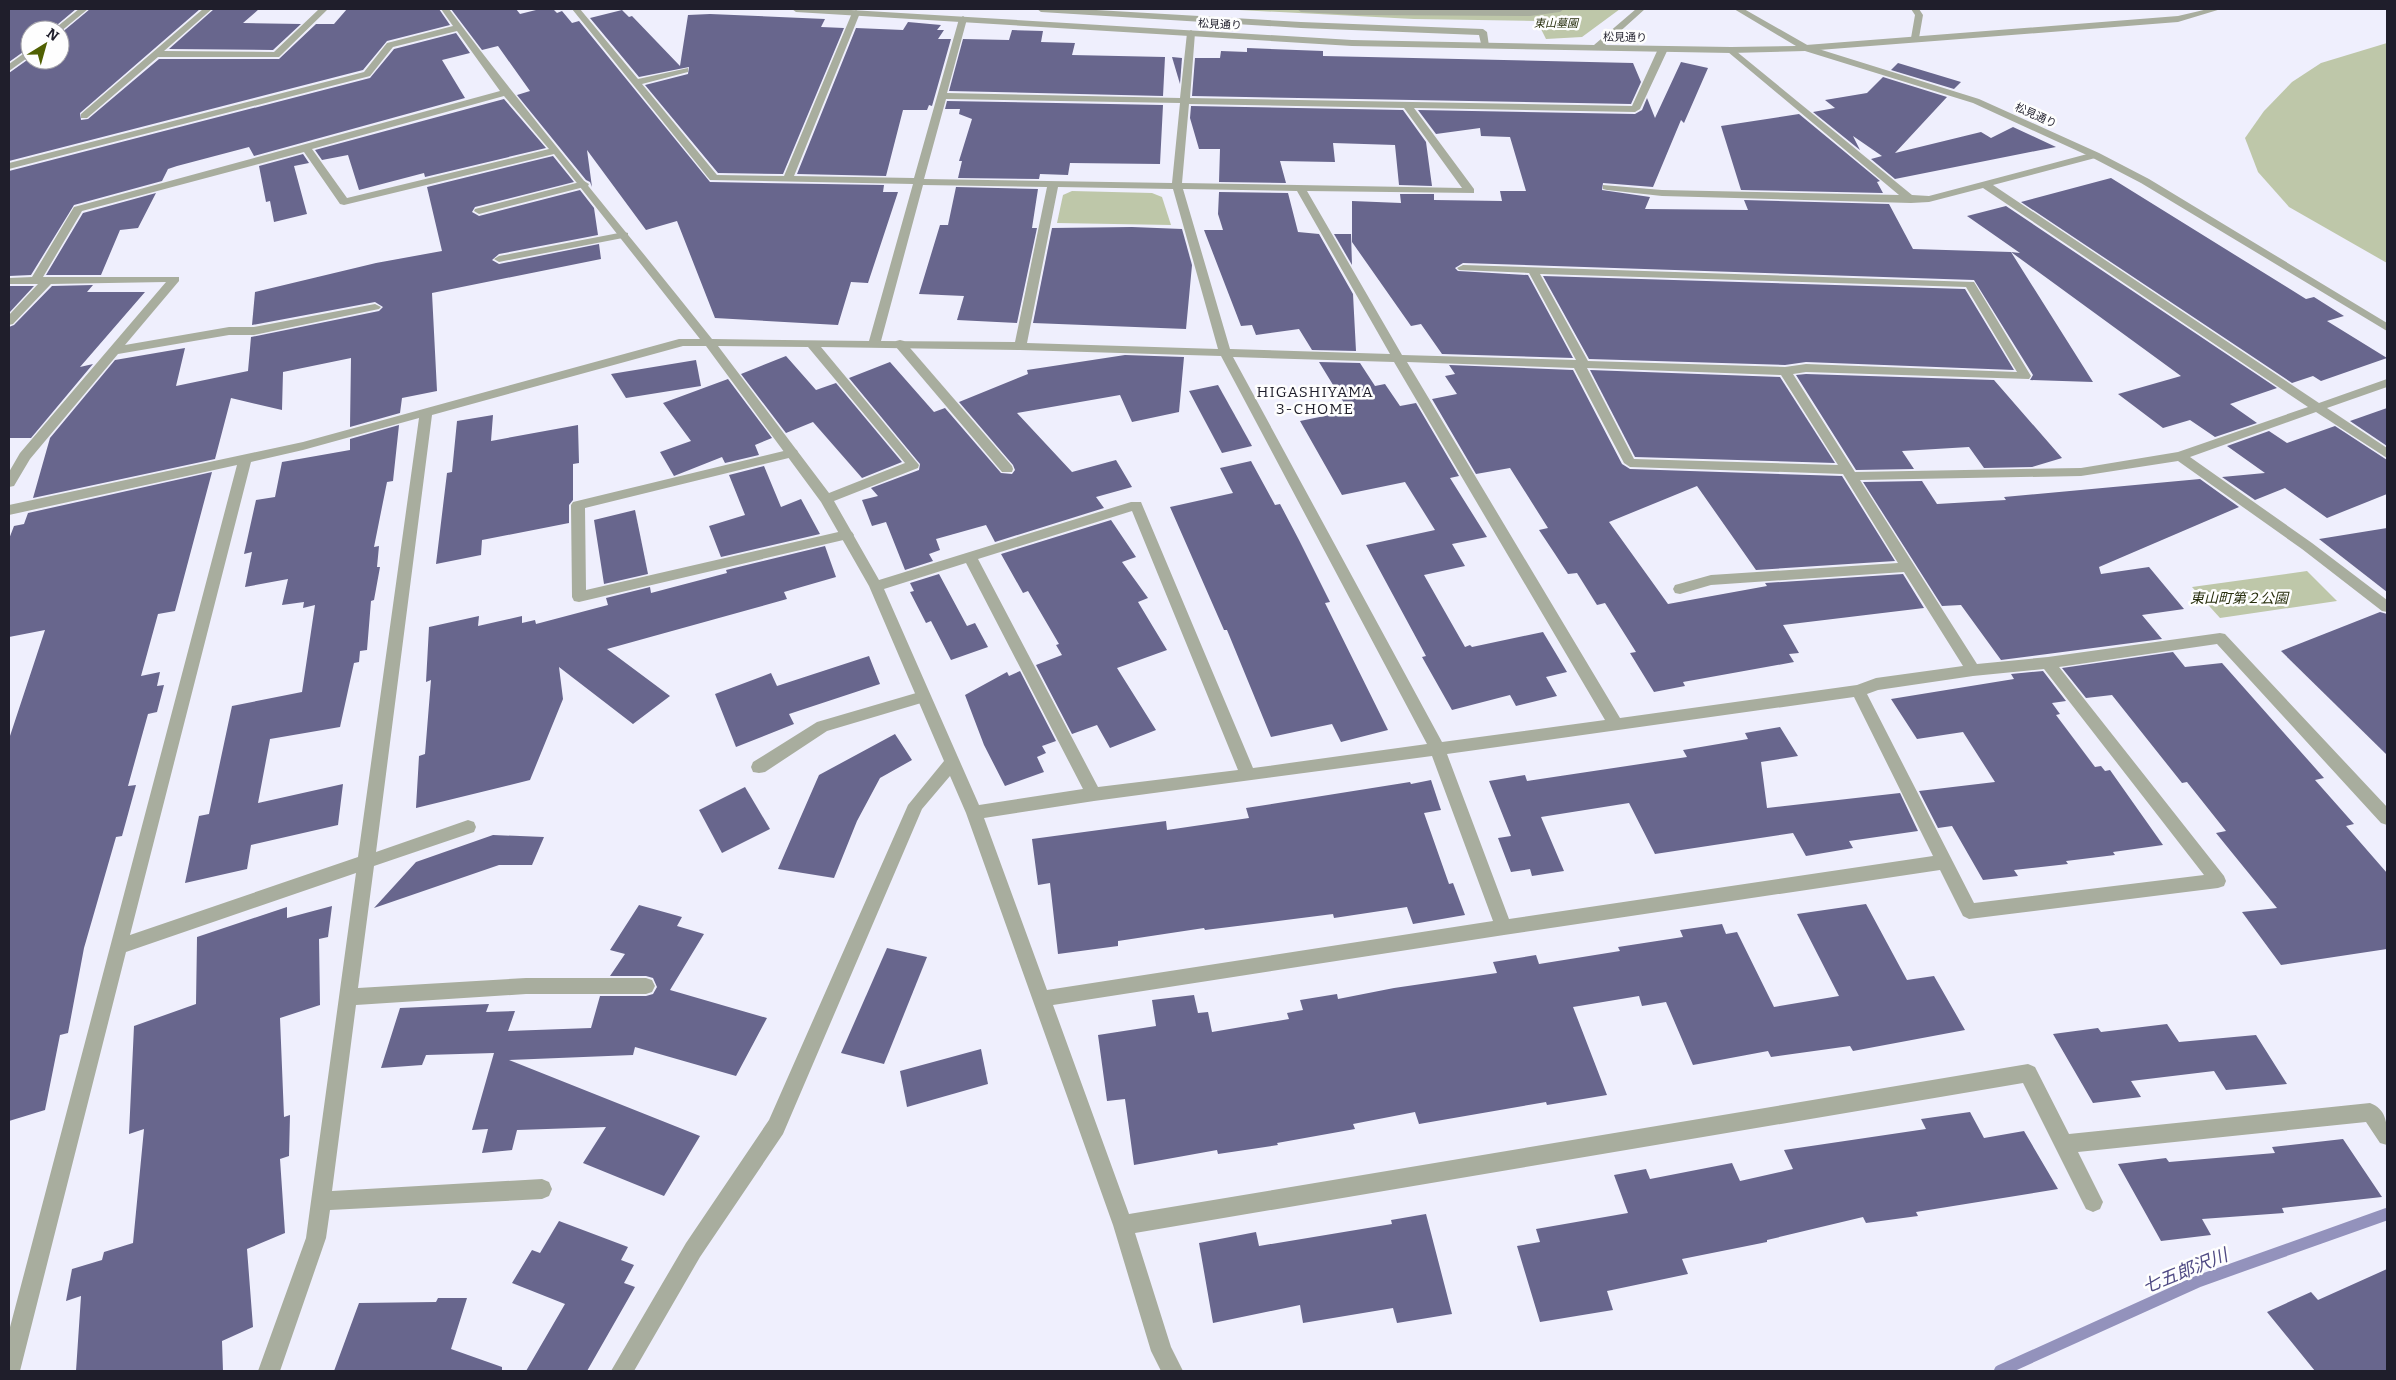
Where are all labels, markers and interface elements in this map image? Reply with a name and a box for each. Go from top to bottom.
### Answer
street label: 松見通り [1198,17,1242,32]
park label: 東山墓園 [1534,17,1580,30]
north arrow [20,20,70,70]
text: N [43,25,62,45]
street label: 松見通り [1603,31,1647,44]
street label: 松見通り [2013,101,2059,130]
district label: HIGASHIYAMA 3-CHOME [1256,383,1374,418]
park label: 東山町第２公園 [2190,590,2290,607]
water label: 七五郎沢川 [2139,1243,2233,1298]

